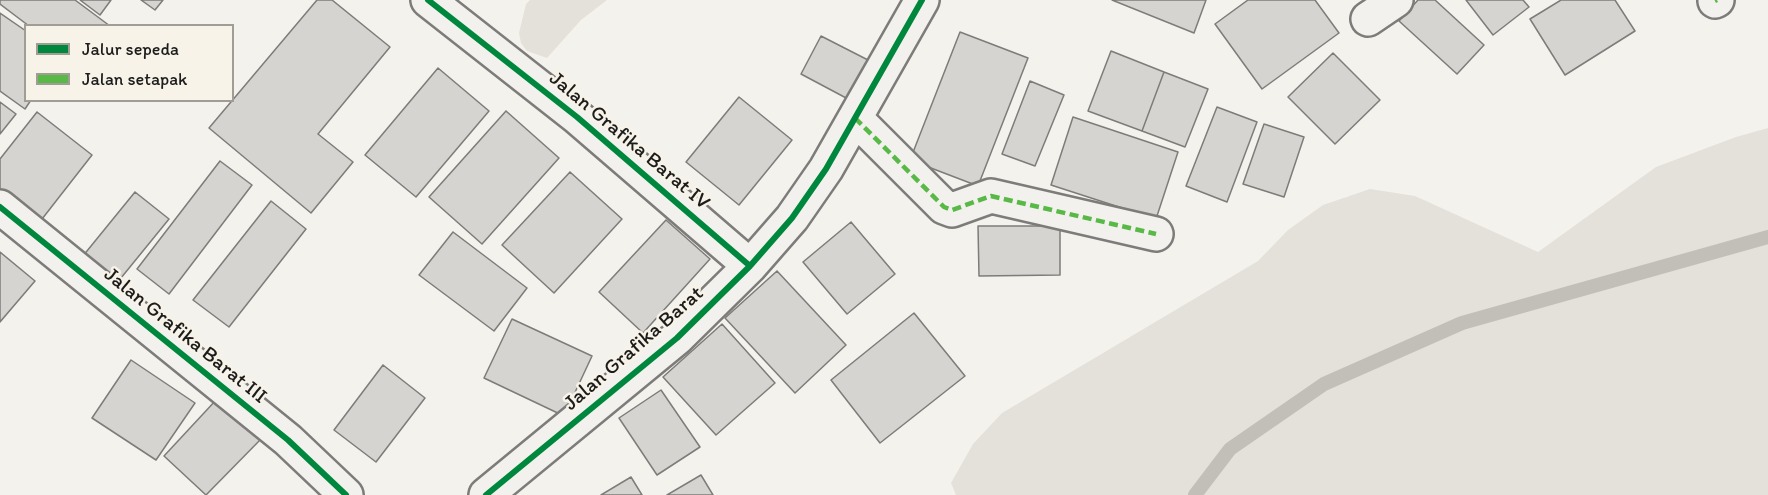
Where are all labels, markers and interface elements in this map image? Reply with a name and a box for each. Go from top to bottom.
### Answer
legend [24,24,234,102]
text: Jalur sepeda [82,38,179,60]
street label: Jalan Grafika Barat IV [544,67,714,215]
text: Jalan setapak [82,68,187,90]
street label: Jalan Grafika Barat III [98,262,272,410]
street label: Jalan Grafika Barat [559,281,709,417]

